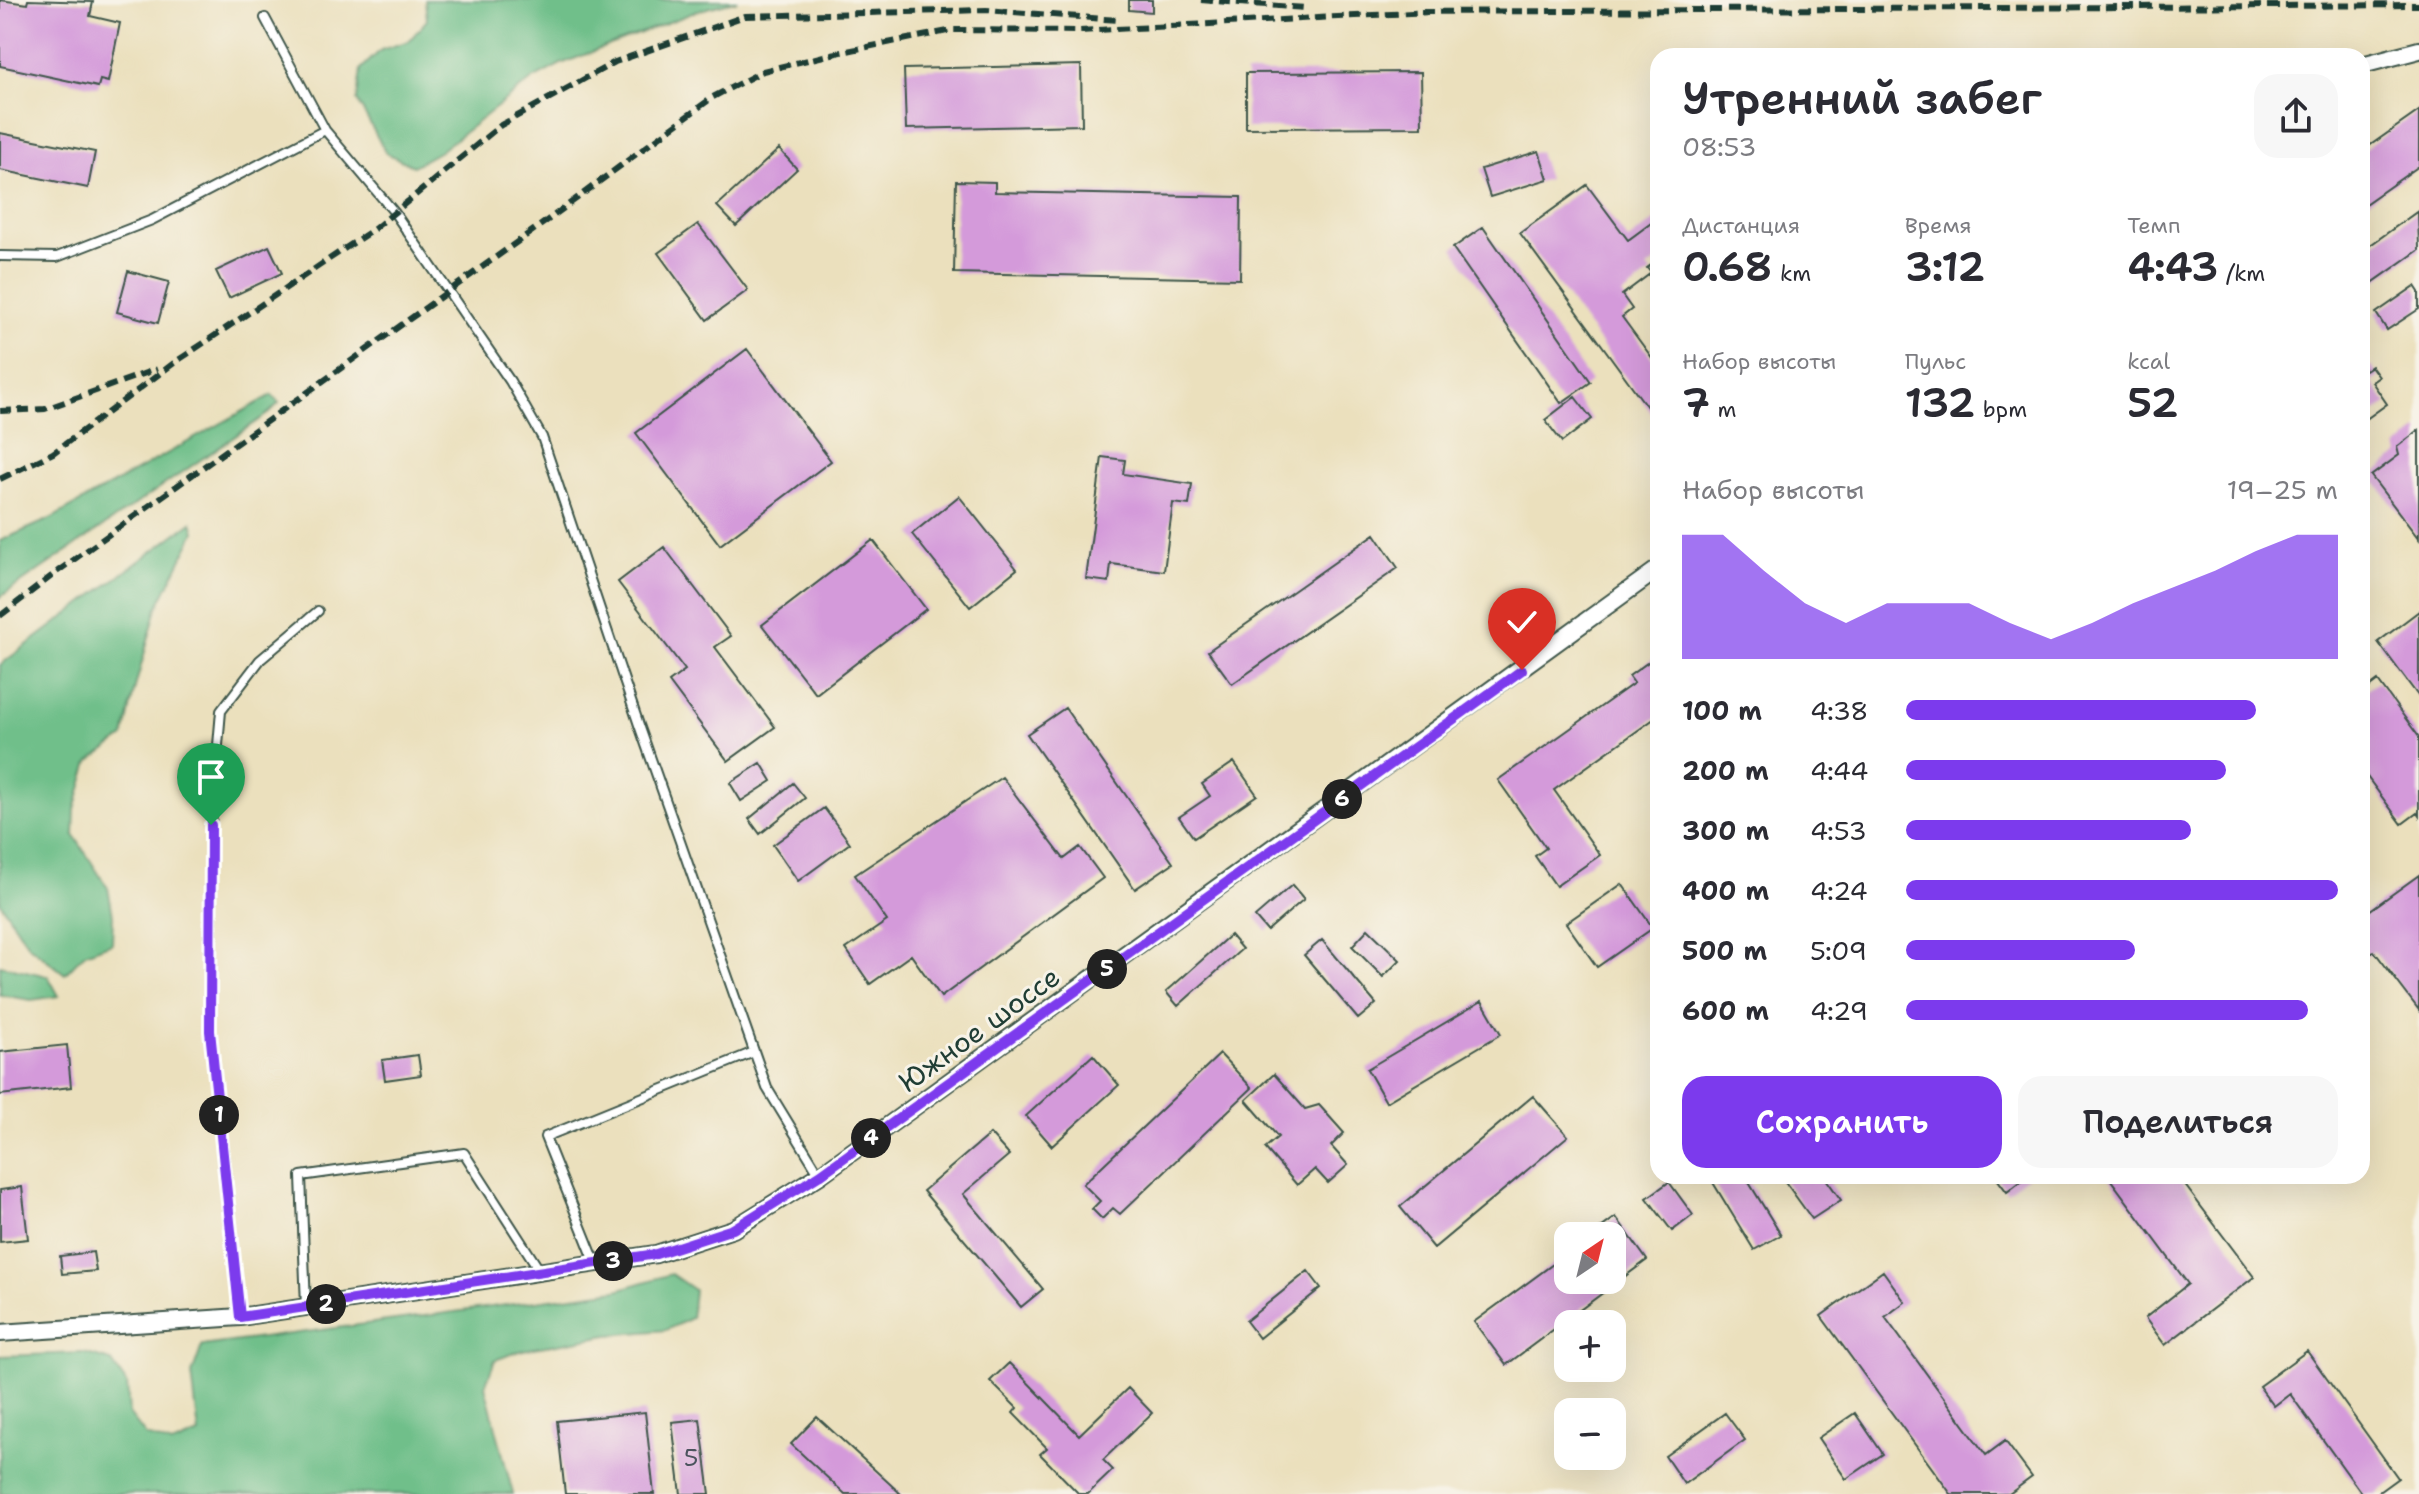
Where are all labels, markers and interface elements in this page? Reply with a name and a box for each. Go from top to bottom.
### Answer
text: Утренний забег [1682,69,2042,128]
button: share [2254,74,2338,158]
text: 08:53 [1682,129,1756,164]
text: Дистанция [1682,211,1800,240]
text: Время [1905,211,1972,240]
text: Темп [2127,211,2181,240]
text: 0.68 [1682,240,1772,294]
text: 3:12 [1905,240,1985,294]
text: 4:43 [2127,240,2218,294]
text: km [1772,259,1811,288]
text: /km [2218,259,2265,288]
text: Набор высоты [1682,347,1836,376]
text: Пульс [1905,347,1966,376]
text: kcal [2127,347,2170,376]
text: 7 [1682,376,1710,430]
text: 132 [1905,376,1975,430]
text: 52 [2127,376,2179,430]
text: m [1710,395,1736,424]
text: bpm [1975,395,2027,424]
text: Набор высоты [1682,472,1864,507]
text: 19–25 m [2227,472,2338,507]
pin [1488,588,1556,670]
icon: check [1500,600,1544,644]
text: 100 m [1682,693,1762,728]
text: 4:38 [1810,693,1869,728]
pin [177,743,245,825]
text: 200 m [1682,753,1769,788]
text: 4:44 [1810,753,1868,788]
icon: arrive [189,755,233,799]
pin: 6 [1322,779,1362,819]
text: 6 [1334,784,1350,813]
text: 300 m [1682,813,1769,848]
text: 4:53 [1810,813,1867,848]
text: 400 m [1682,873,1769,908]
text: 4:24 [1810,873,1868,908]
text: 500 m [1682,933,1767,968]
text: 5:09 [1810,933,1867,968]
pin: 5 [1087,949,1127,989]
text: 5 [1100,954,1114,983]
street label: Южное шоссе [891,958,1067,1100]
text: 600 m [1682,993,1769,1028]
text: 4:29 [1810,993,1868,1028]
button: Сохранить [1682,1076,2002,1168]
button: Поделиться [2018,1076,2338,1168]
pin: 1 [199,1095,239,1135]
text: 1 [214,1100,224,1129]
pin: 4 [851,1118,891,1158]
text: 4 [863,1123,879,1152]
north arrow [1554,1222,1626,1294]
map controls [1554,1222,1626,1470]
pin: 3 [593,1241,633,1281]
text: 3 [605,1246,621,1275]
pin: 2 [306,1284,346,1324]
text: 2 [318,1289,334,1318]
button: + [1554,1310,1626,1382]
button: − [1554,1398,1626,1470]
house number: 5 [684,1442,698,1474]

